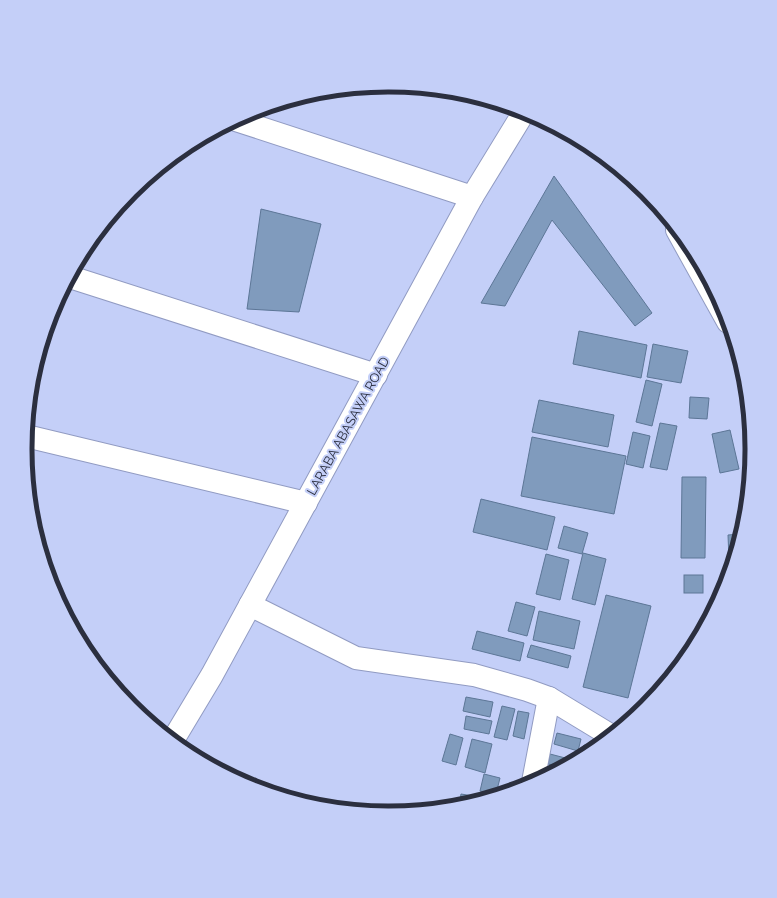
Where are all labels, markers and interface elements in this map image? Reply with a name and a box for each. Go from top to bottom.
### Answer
street label: LARABA ABASAWA ROAD [304,354,392,498]

